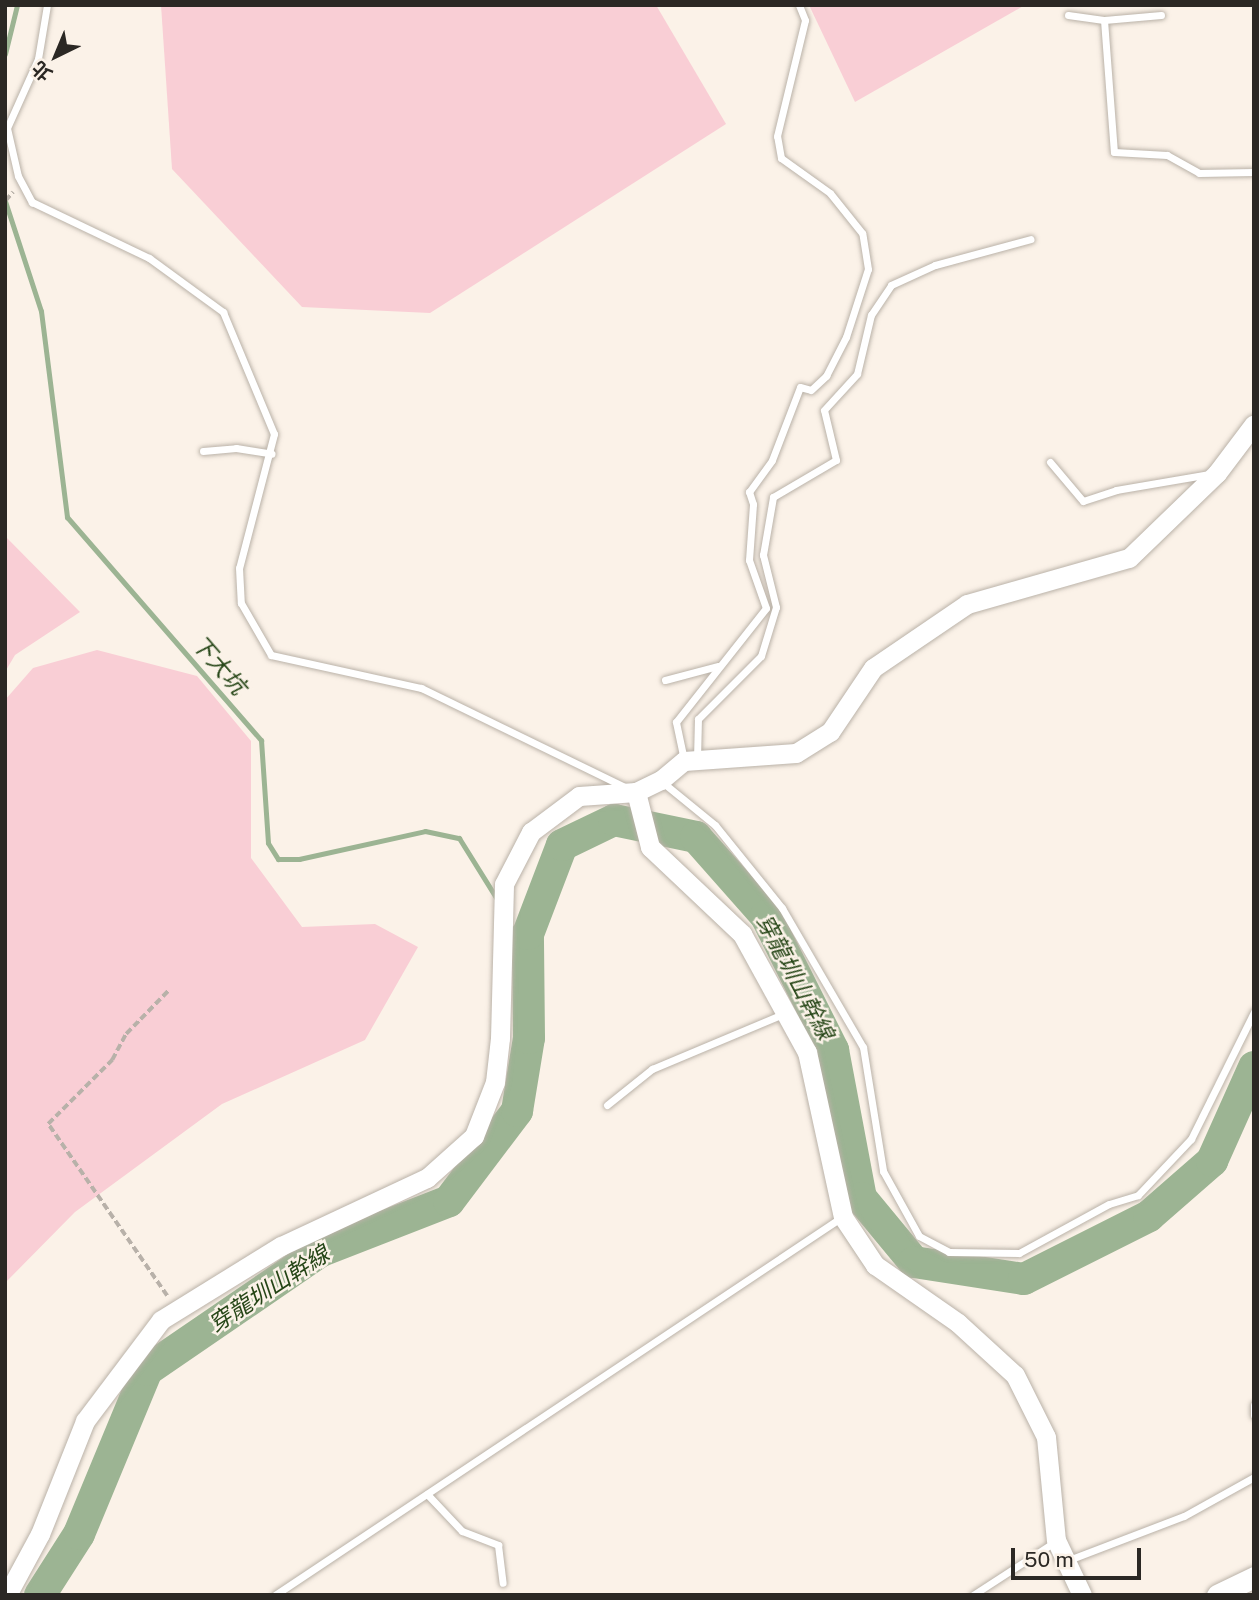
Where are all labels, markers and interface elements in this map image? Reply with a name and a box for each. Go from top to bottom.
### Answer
north arrow [21,21,91,91]
text: 北 [27,57,56,86]
water label: 下大坑 [186,630,252,700]
water label: 穿龍圳山幹線 [750,910,840,1044]
water label: 穿龍圳山幹線 [204,1240,334,1338]
scale bar [1014,1534,1144,1578]
text: 50 m [1024,1547,1074,1572]

